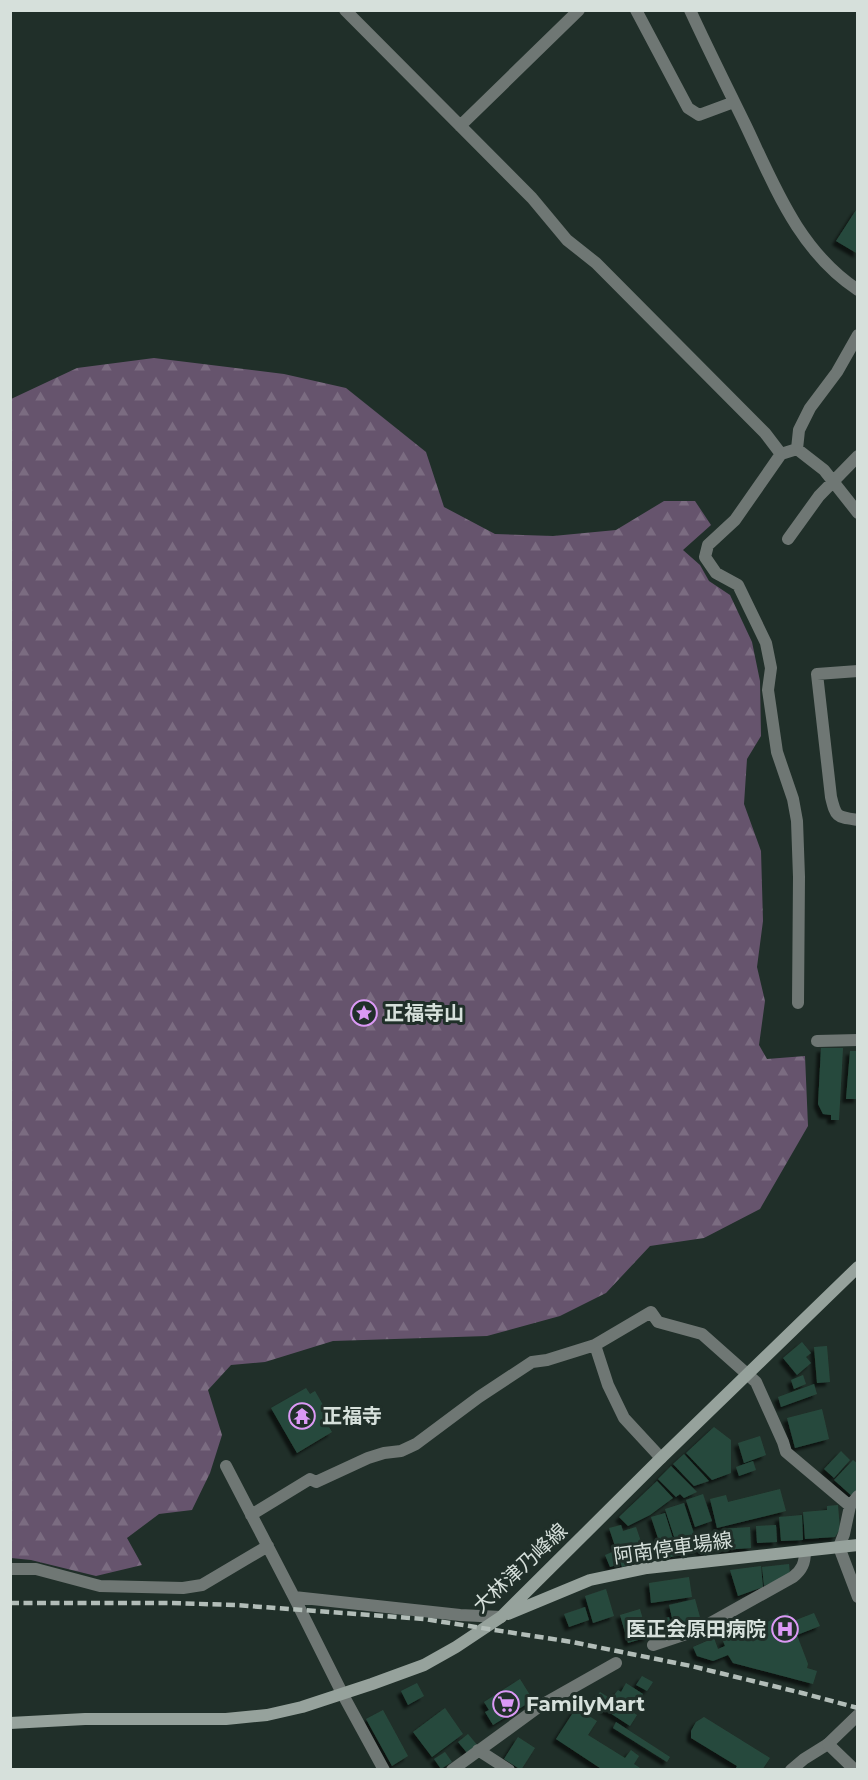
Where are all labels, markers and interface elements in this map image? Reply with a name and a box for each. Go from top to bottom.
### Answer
place icon: 正福寺山 [349,998,379,1028]
place label: 正福寺山 [384,1001,464,1025]
temple icon: 正福寺 [287,1401,317,1431]
place label: 正福寺 [322,1404,382,1428]
street label: 大林津乃峰線 [468,1518,572,1618]
street label: 阿南停車場線 [612,1528,734,1568]
hospital icon: 医正会原田病院 [770,1614,800,1644]
place label: 医正会原田病院 [626,1617,766,1641]
supermarket icon: FamilyMart [491,1689,521,1719]
place label: FamilyMart [526,1692,645,1716]

